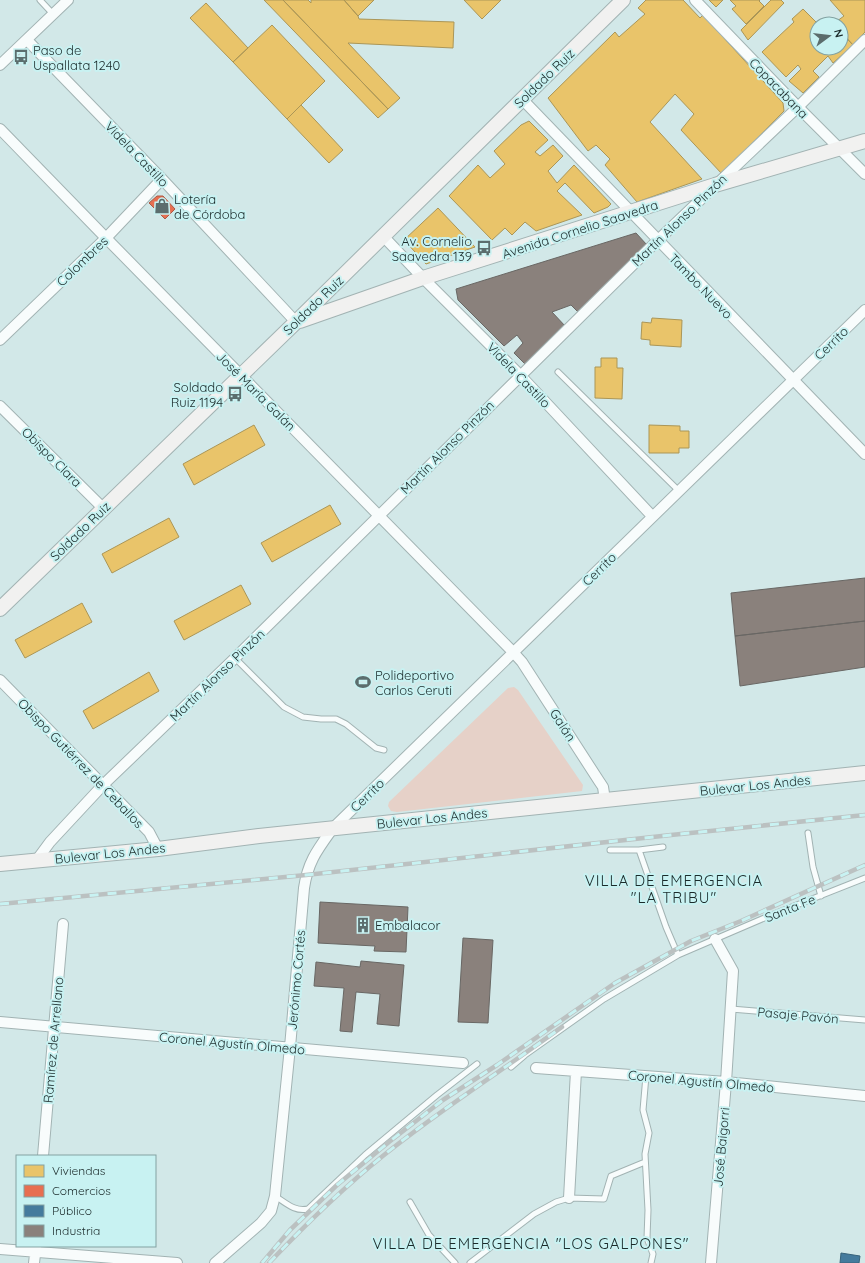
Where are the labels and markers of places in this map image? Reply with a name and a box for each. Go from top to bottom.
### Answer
place label: Paso de Uspallata 1240 [33,42,120,73]
bus stop icon: Paso de Uspallata 1240 [12,48,30,66]
place label: Lotería de Córdoba [174,191,245,222]
shop icon: Lotería de Córdoba [153,197,171,215]
place label: Av. Cornelio Saavedra 139 [392,233,472,264]
bus stop icon: Av. Cornelio Saavedra 139 [475,239,493,257]
place label: Soldado Ruiz 1194 [171,379,223,410]
bus stop icon: Soldado Ruiz 1194 [226,385,244,403]
place label: Polideportivo Carlos Ceruti [375,667,454,698]
sports icon: Polideportivo Carlos Ceruti [354,673,372,691]
building icon: Embalacor [354,916,372,934]
place label: Embalacor [375,917,440,933]

